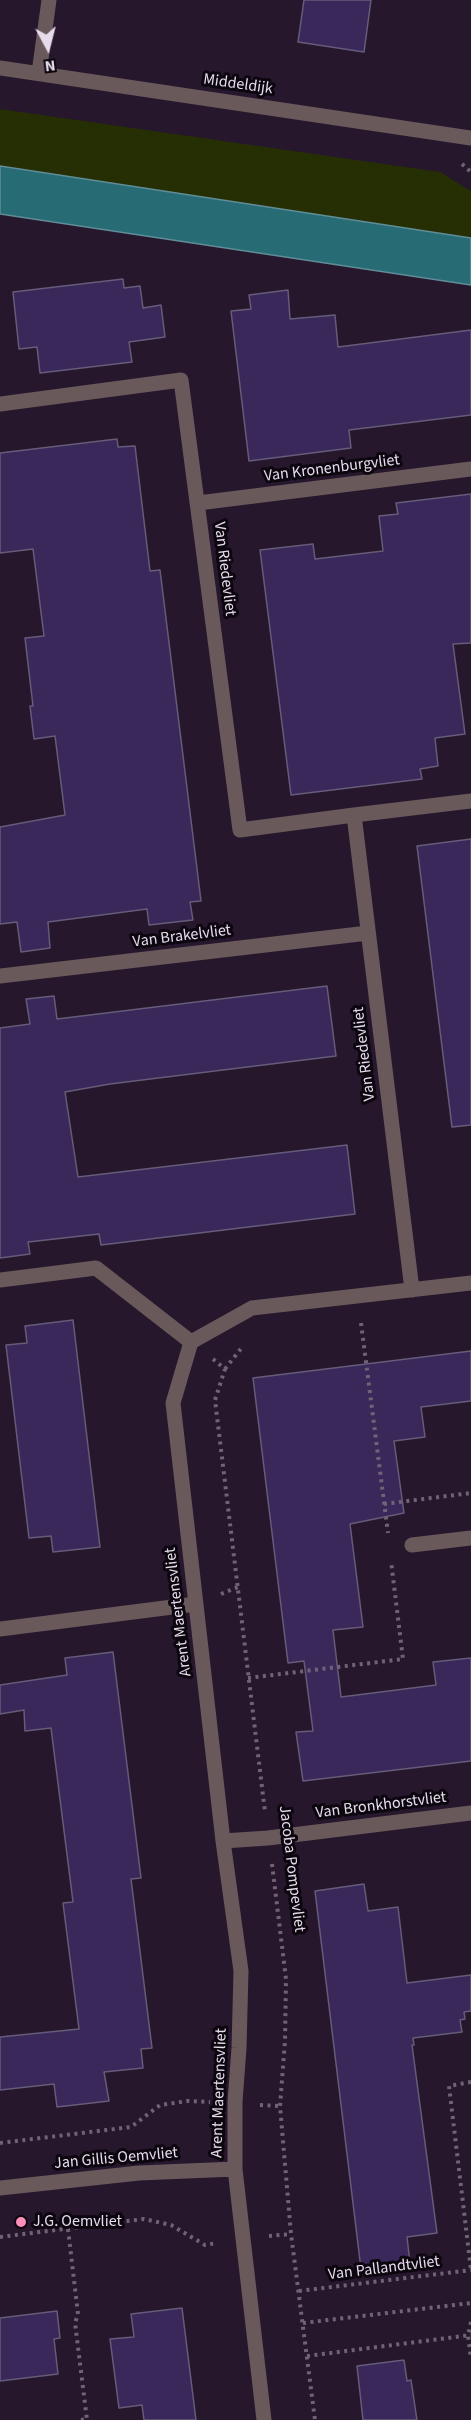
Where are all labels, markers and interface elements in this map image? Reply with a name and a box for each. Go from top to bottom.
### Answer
north arrow [18,18,78,78]
text: N [44,54,57,77]
street label: Middeldijk [202,71,274,99]
street label: Van Kronenburgvliet [263,451,401,487]
street label: Van Riedevliet [209,521,239,617]
street label: Van Brakelvliet [132,921,232,953]
street label: Van Riedevliet [350,1006,380,1102]
street label: Arent Maertensvliet [162,1546,196,1678]
street label: Van Bronkhorstvliet [315,1788,447,1824]
street label: Jacoba Pompevliet [274,1805,308,1933]
street label: Arent Maertensvliet [208,2028,232,2158]
street label: Jan Gillis Oemvliet [53,2144,179,2174]
place label: J.G. Oemvliet [33,2212,122,2232]
marker: J.G. Oemvliet [14,2215,28,2229]
street label: Van Pallandtvliet [327,2253,441,2285]

